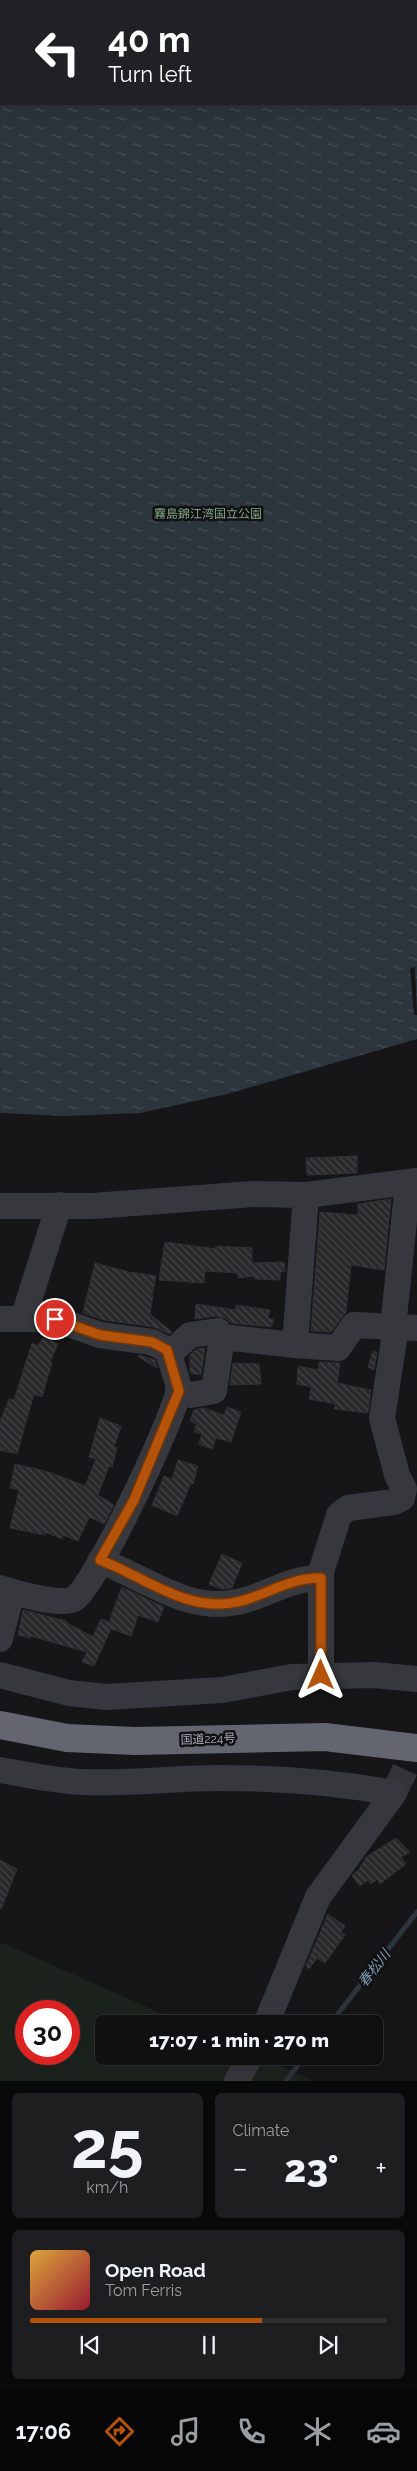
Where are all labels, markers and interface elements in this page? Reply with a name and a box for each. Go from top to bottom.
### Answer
text: 40 m [108,19,190,60]
icon: left [25,20,90,85]
text: Turn left [108,61,192,87]
park label: 霧島錦江湾国立公園 [154,507,262,521]
pin [34,1298,76,1340]
icon: arrive [41,1305,69,1333]
position arrow [294,1648,346,1700]
street label: 国道224号 [180,1731,236,1747]
water label: 春松川 [355,1945,394,1989]
speed limit sign: 30 [15,2000,80,2065]
text: 17:07 · 1 min · 270 m [149,2029,329,2051]
text: 25 [71,2107,144,2183]
text: Climate [233,2121,289,2140]
text: 23° [284,2146,339,2191]
text: − [233,2152,248,2185]
text: + [375,2152,387,2185]
text: km/h [86,2178,128,2197]
text: Open Road [105,2259,206,2281]
text: Tom Ferris [105,2281,182,2300]
icon: previous [76,2331,104,2359]
icon: pause [195,2331,223,2359]
icon: next [314,2331,342,2359]
icon: directions [102,2414,137,2449]
icon: music [168,2414,203,2449]
icon: phone [234,2414,269,2449]
icon: climate [300,2414,335,2449]
icon: car [366,2414,401,2449]
text: 17:06 [16,2418,71,2444]

